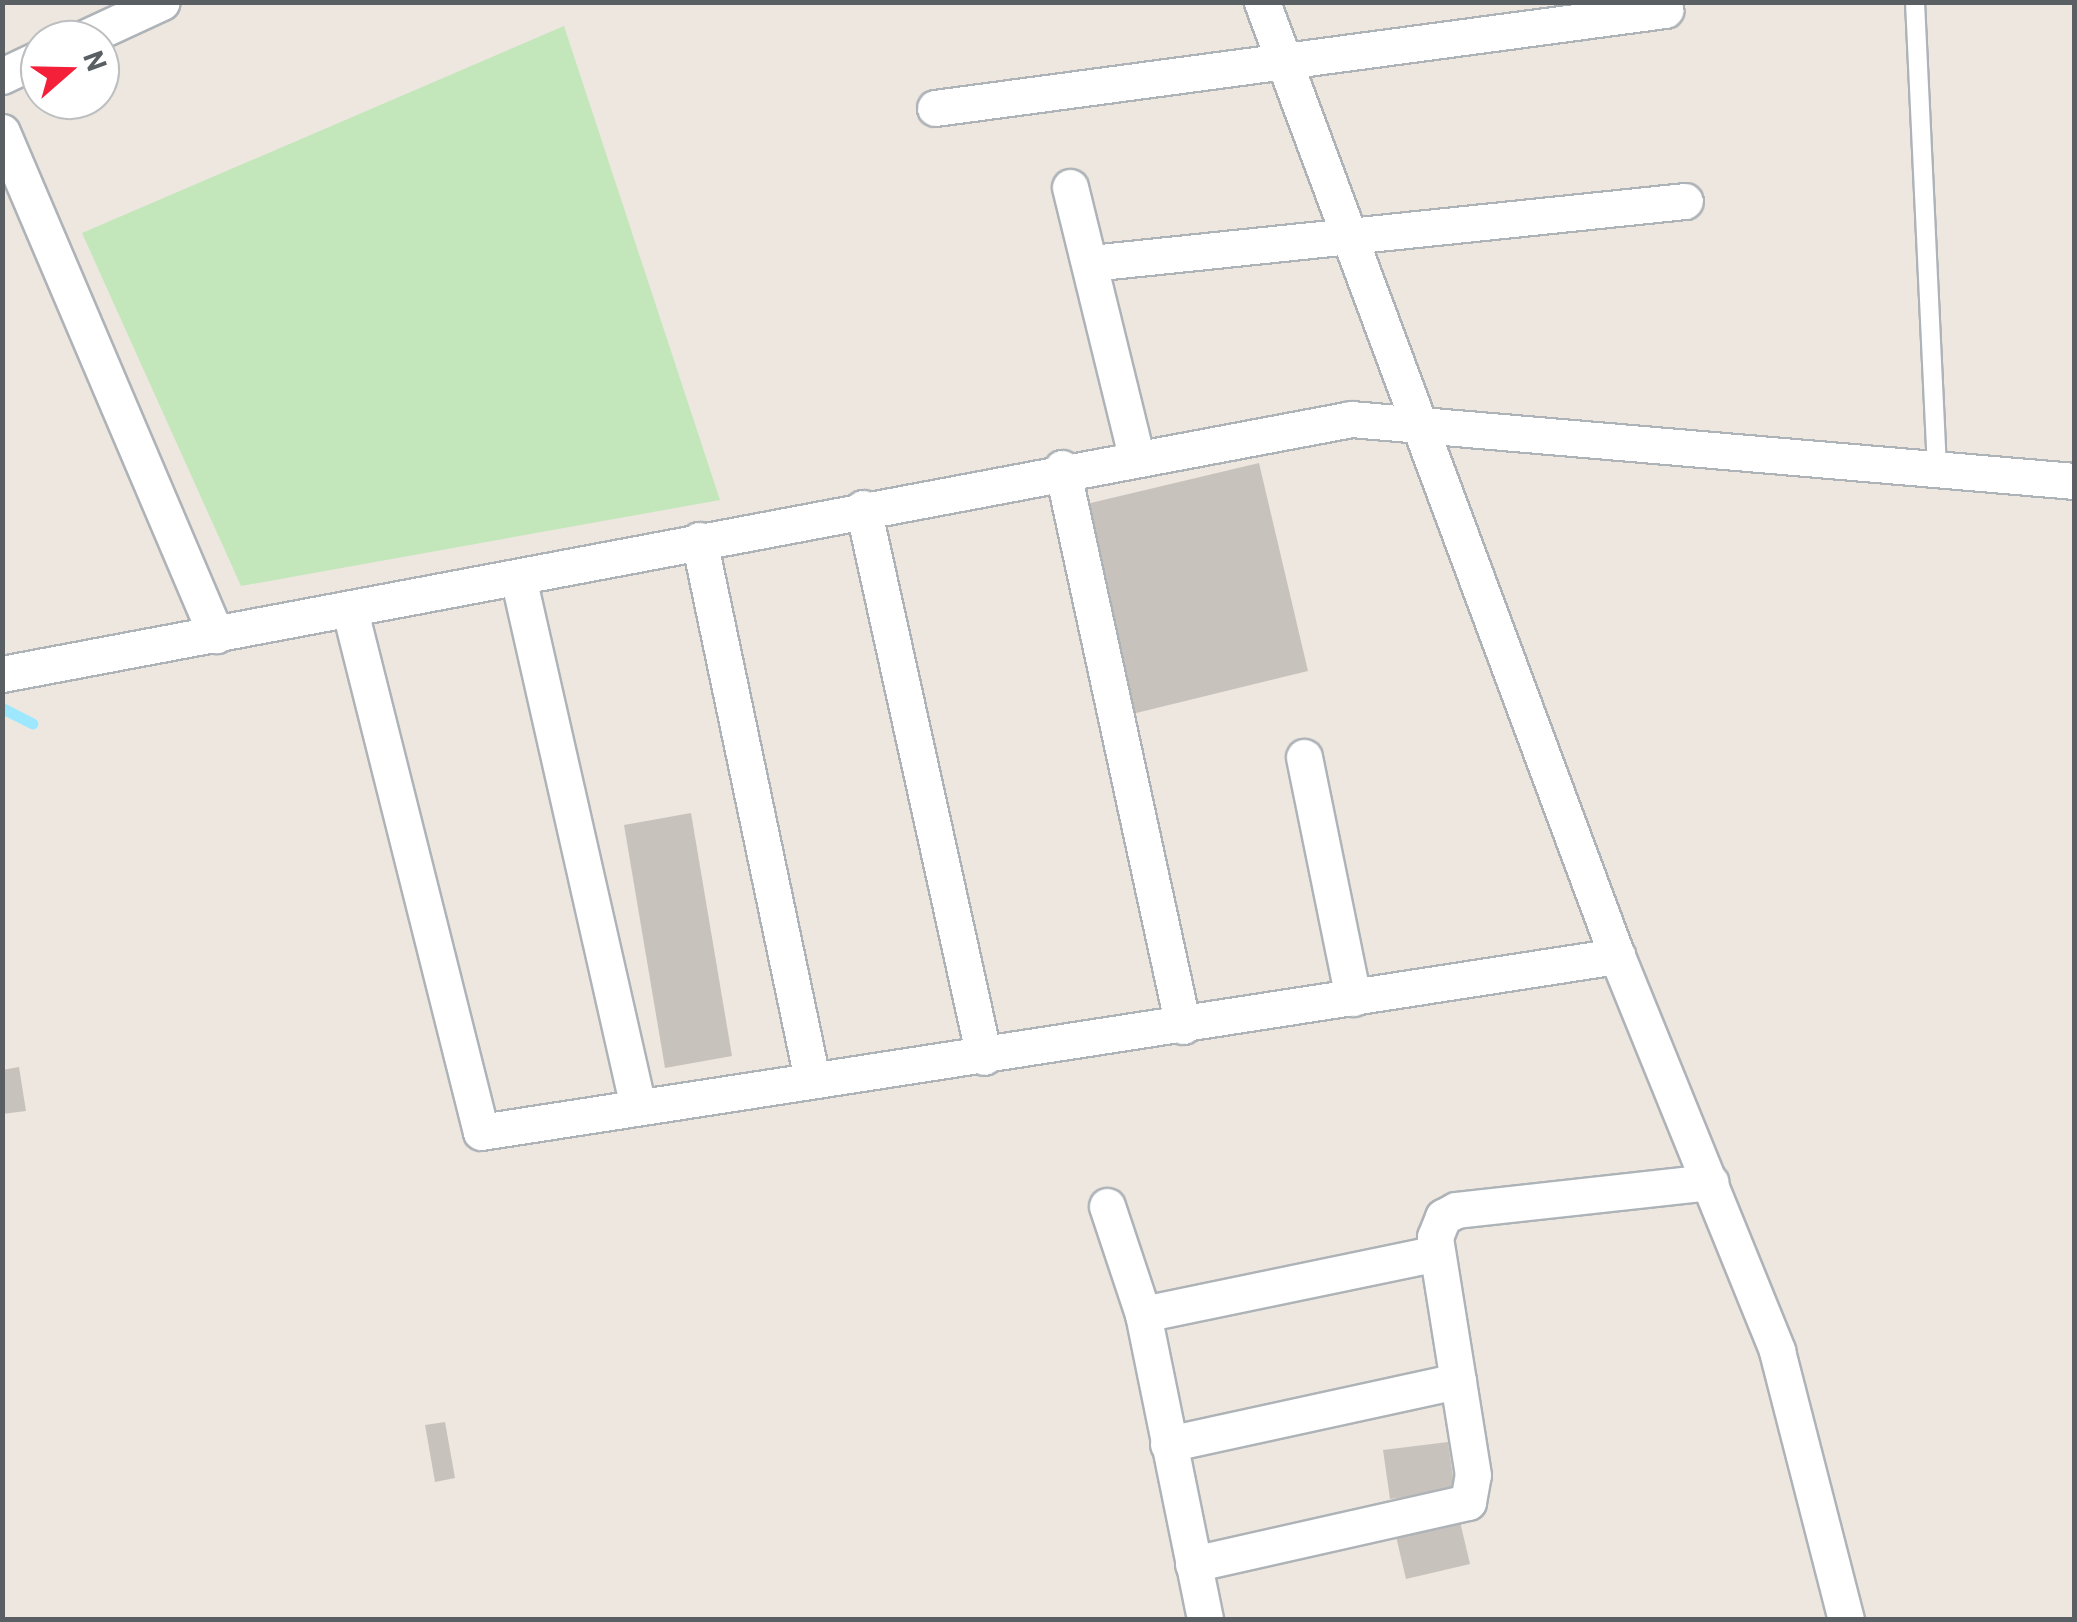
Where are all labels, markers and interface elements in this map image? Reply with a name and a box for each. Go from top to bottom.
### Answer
north arrow [20,20,120,120]
text: N [77,46,115,75]

